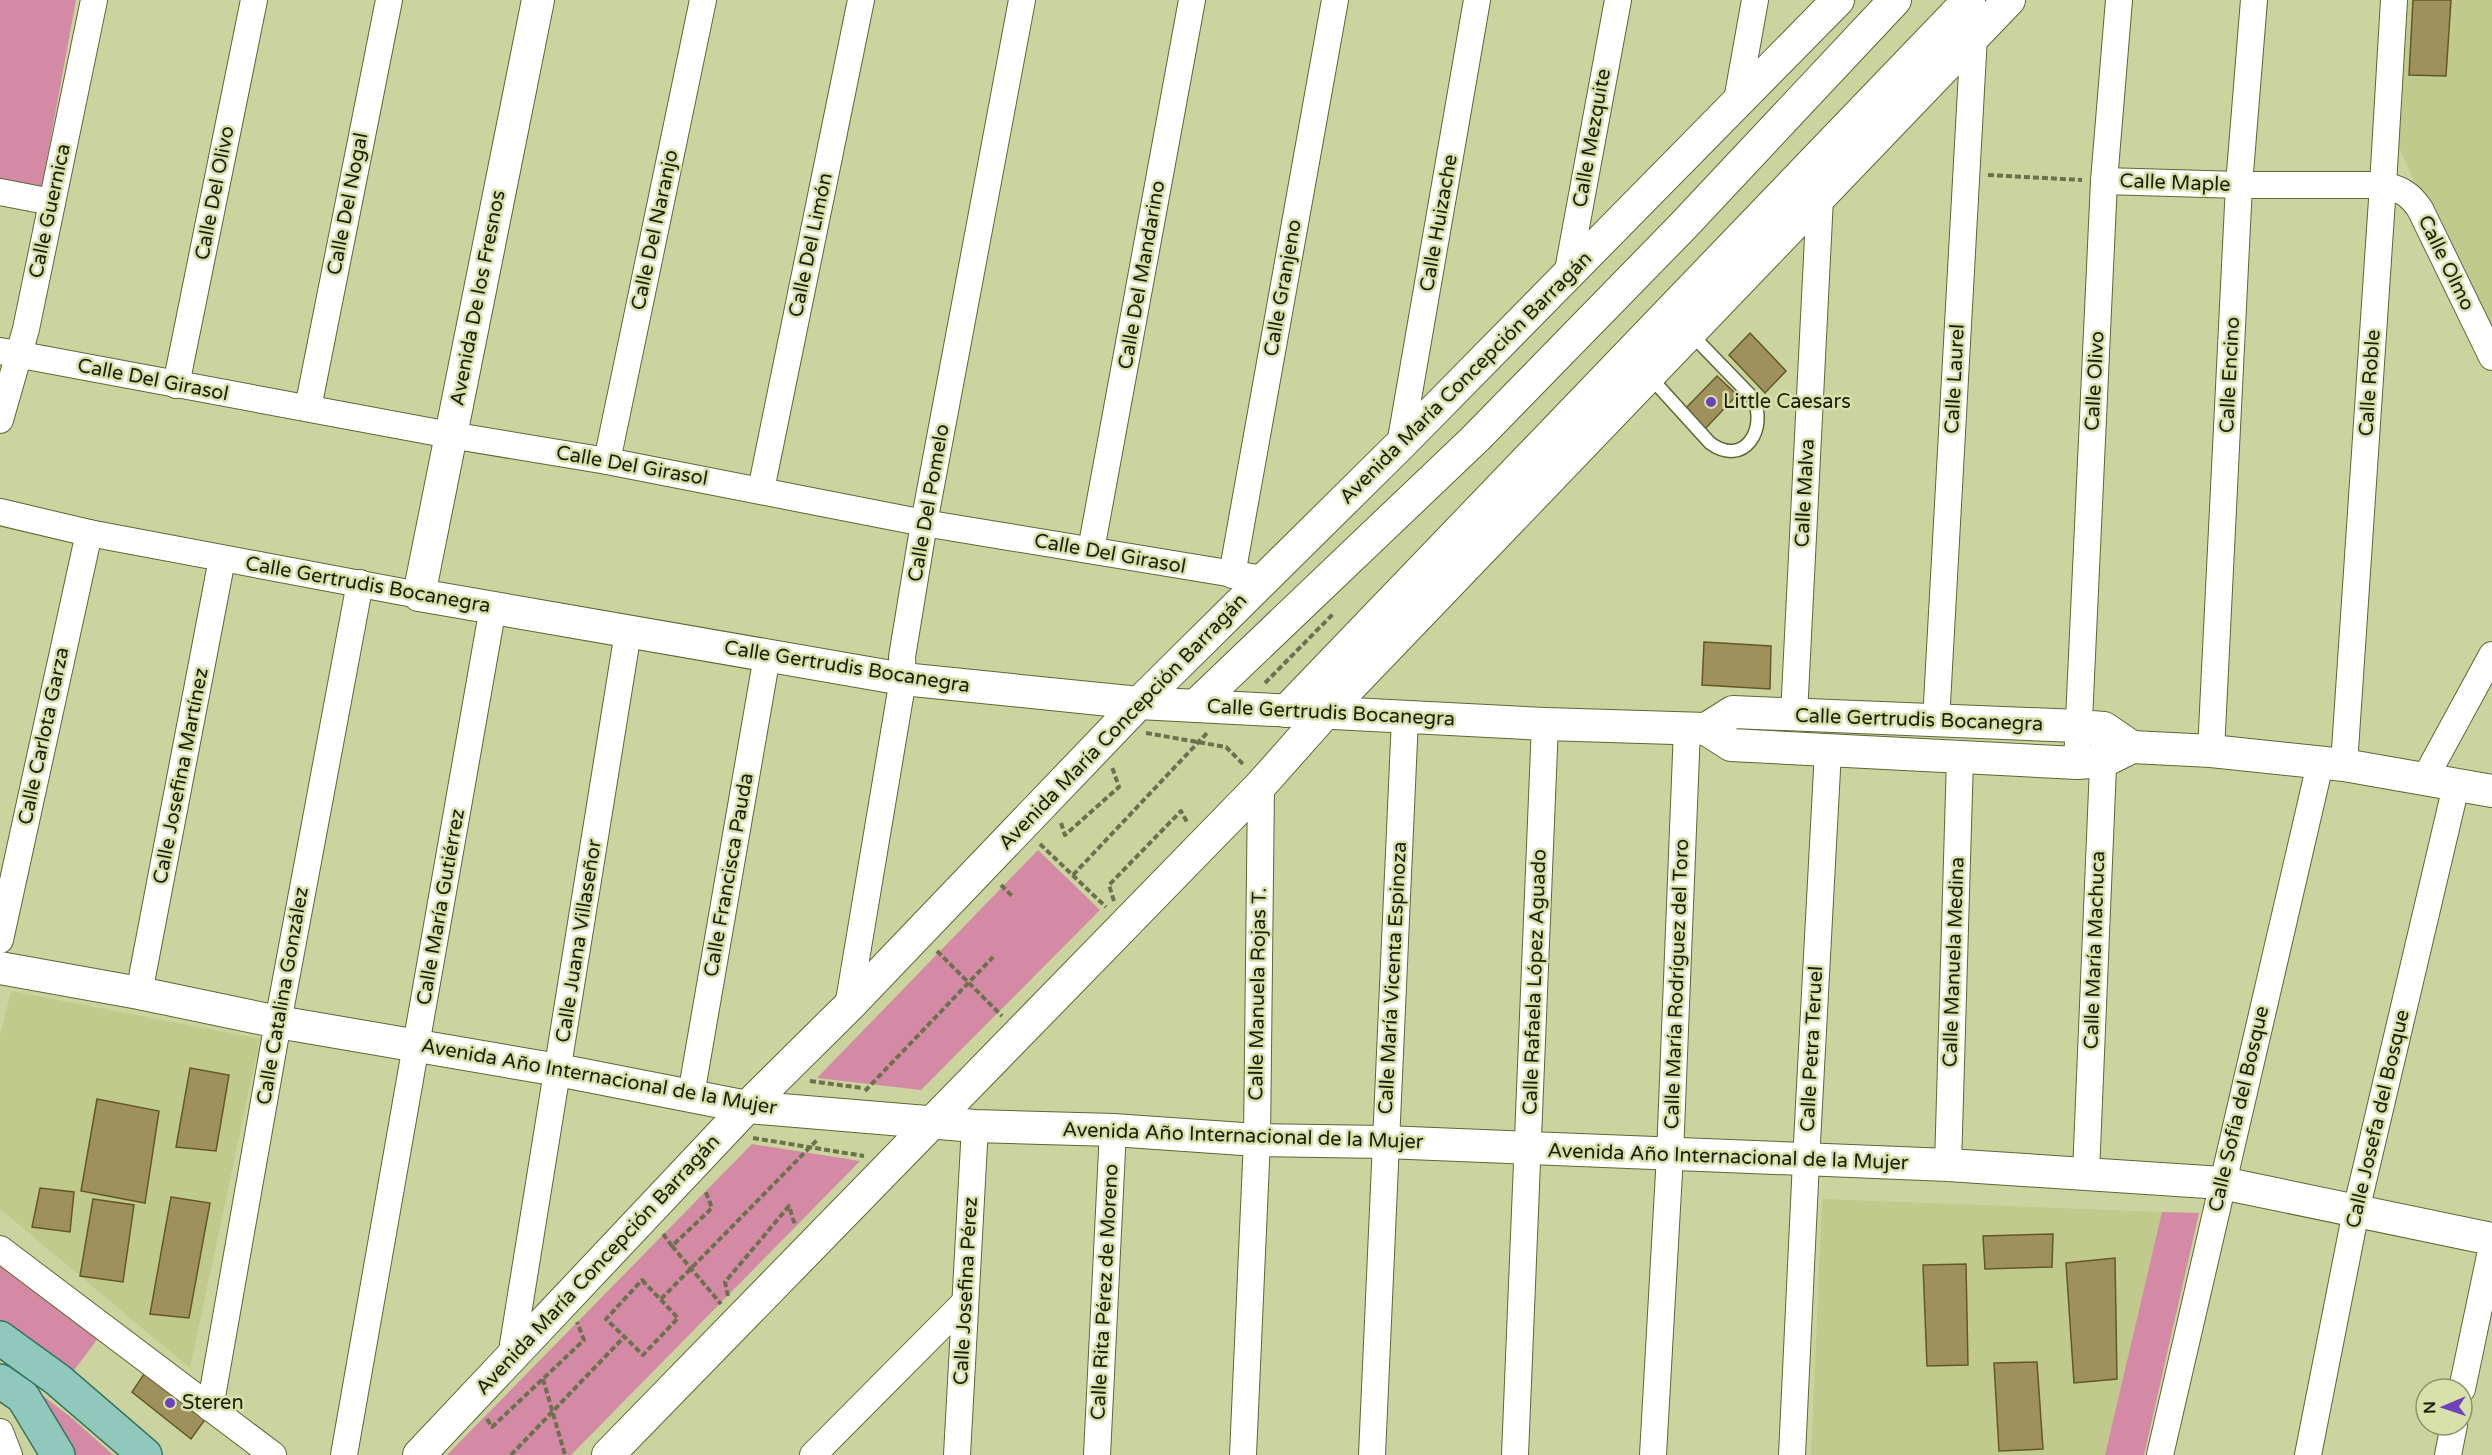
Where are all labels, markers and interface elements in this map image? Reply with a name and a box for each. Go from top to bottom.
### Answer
street label: Calle Mezquite [1568,67,1616,209]
street label: Calle Del Olivo [190,124,240,262]
street label: Calle Del Nogal [322,131,374,277]
street label: Calle Guernica [24,142,76,280]
street label: Calle Del Naranjo [626,148,684,312]
street label: Calle Huizache [1415,152,1463,294]
street label: Calle Maple [2119,169,2231,197]
street label: Calle Del Limón [784,171,838,319]
street label: Calle Del Mandarino [1114,179,1170,371]
street label: Avenida De los Fresnos [445,188,511,408]
street label: Calle Olmo [2413,211,2479,315]
street label: Calle Granjeno [1259,218,1307,358]
street label: Avenida María Concepción Barragán [1335,247,1597,509]
street label: Calle Encino [2215,316,2245,434]
street label: Calle Laurel [1940,323,1970,435]
street label: Calle Roble [2354,329,2386,437]
street label: Calle Olivo [2080,330,2110,432]
street label: Calle Del Girasol [75,354,231,406]
place label: Little Caesars [1723,390,1851,414]
marker: Little Caesars [1704,395,1718,409]
street label: Calle Del Pomelo [903,422,955,584]
street label: Calle Malva [1790,438,1820,548]
street label: Calle Del Girasol [554,441,710,491]
street label: Calle Del Girasol [1032,529,1188,579]
street label: Calle Gertrudis Bocanegra [244,552,492,618]
street label: Avenida María Concepción Barragán [994,589,1252,855]
street label: Calle Gertrudis Bocanegra [722,636,972,698]
street label: Calle Carlota Garza [13,645,75,827]
street label: Calle Josefina Martínez [148,666,214,886]
street label: Calle Gertrudis Bocanegra [1206,695,1456,731]
street label: Calle Gertrudis Bocanegra [1794,704,2044,736]
street label: Calle Francisca Pauda [699,771,759,979]
street label: Calle María Gutiérrez [412,807,470,1007]
street label: Calle Juana Villaseñor [551,837,607,1044]
street label: Calle María Rodríguez del Toro [1660,838,1694,1130]
street label: Calle María Vicenta Espinoza [1374,841,1412,1115]
street label: Calle Rafaela López Aguado [1518,848,1552,1116]
street label: Calle María Machuca [2080,850,2110,1050]
street label: Calle Manuela Medina [1938,856,1970,1068]
street label: Calle Catalina González [252,885,314,1107]
street label: Calle Manuela Rojas T. [1244,887,1272,1101]
street label: Calle Petra Teruel [1796,965,1828,1133]
street label: Calle Sofía del Bosque [2204,1004,2274,1214]
street label: Calle Josefa del Bosque [2341,1007,2415,1231]
street label: Avenida Año Internacional de la Mujer [419,1034,779,1120]
street label: Avenida Año Internacional de la Mujer [1062,1118,1424,1154]
street label: Avenida María Concepción Barragán [471,1130,725,1400]
street label: Avenida Año Internacional de la Mujer [1547,1139,1909,1175]
street label: Calle Rita Pérez de Moreno [1086,1163,1124,1421]
street label: Calle Josefina Pérez [949,1196,983,1386]
north arrow [2414,1377,2474,1437]
place label: Steren [182,1391,244,1415]
marker: Steren [163,1396,177,1410]
text: N [2420,1401,2440,1414]

